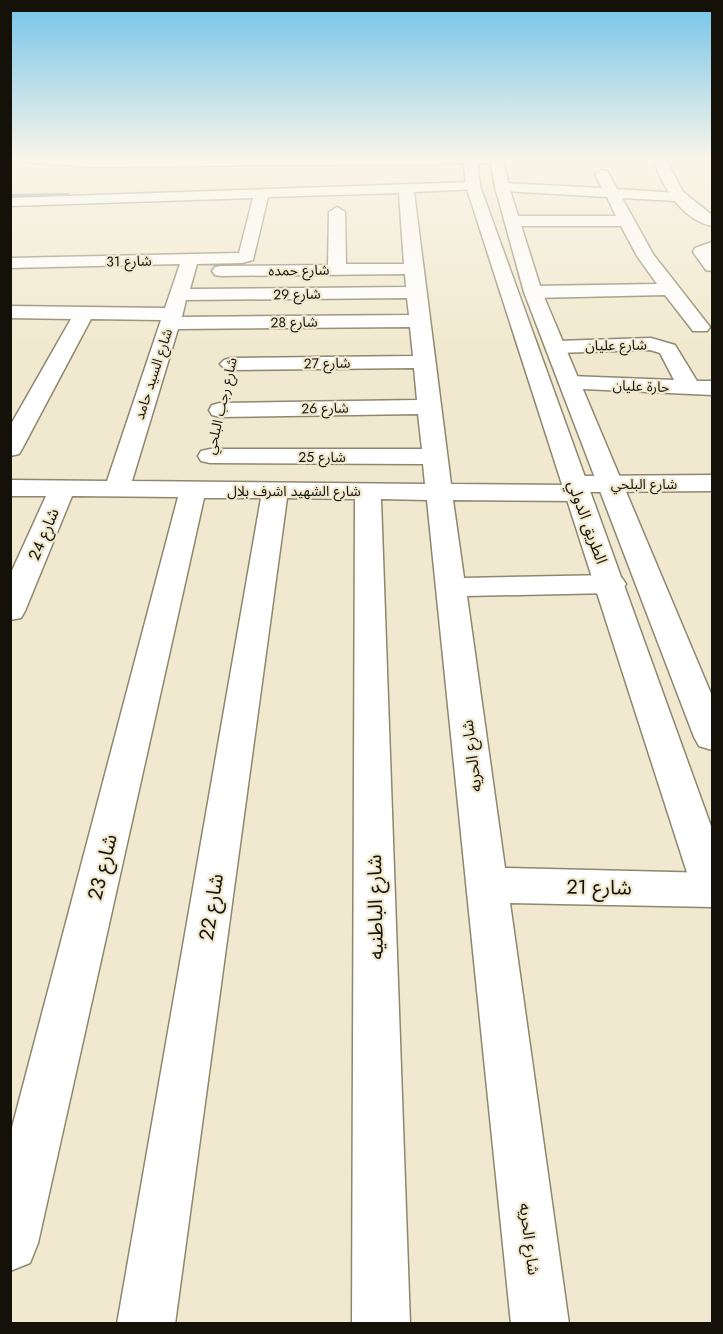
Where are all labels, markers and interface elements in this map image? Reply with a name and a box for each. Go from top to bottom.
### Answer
street label: شارع 31 [106,251,152,272]
street label: شارع حمده [268,259,330,282]
street label: شارع 29 [273,284,321,305]
street label: شارع 28 [270,312,318,333]
street label: شارع السيد حامد [129,326,178,422]
street label: شارع عليان [585,334,647,357]
street label: شارع 27 [303,353,351,374]
street label: شارع رجب البلحي [200,355,243,457]
street label: حارة عليان [612,375,670,397]
street label: شارع 26 [301,398,349,419]
street label: شارع 25 [298,447,346,468]
street label: شارع البلحي [611,474,677,495]
street label: الطريق الدولي [561,477,613,567]
street label: شارع الشهيد اشرف بلال [227,481,361,502]
street label: شارع 24 [22,505,66,564]
street label: شارع الحريه [456,718,488,793]
street label: شارع 23 [80,831,125,903]
street label: شارع الباطنيه [360,854,391,960]
street label: شارع 22 [192,871,231,943]
street label: شارع 21 [566,872,632,903]
street label: شارع الحريه [513,1202,545,1277]

